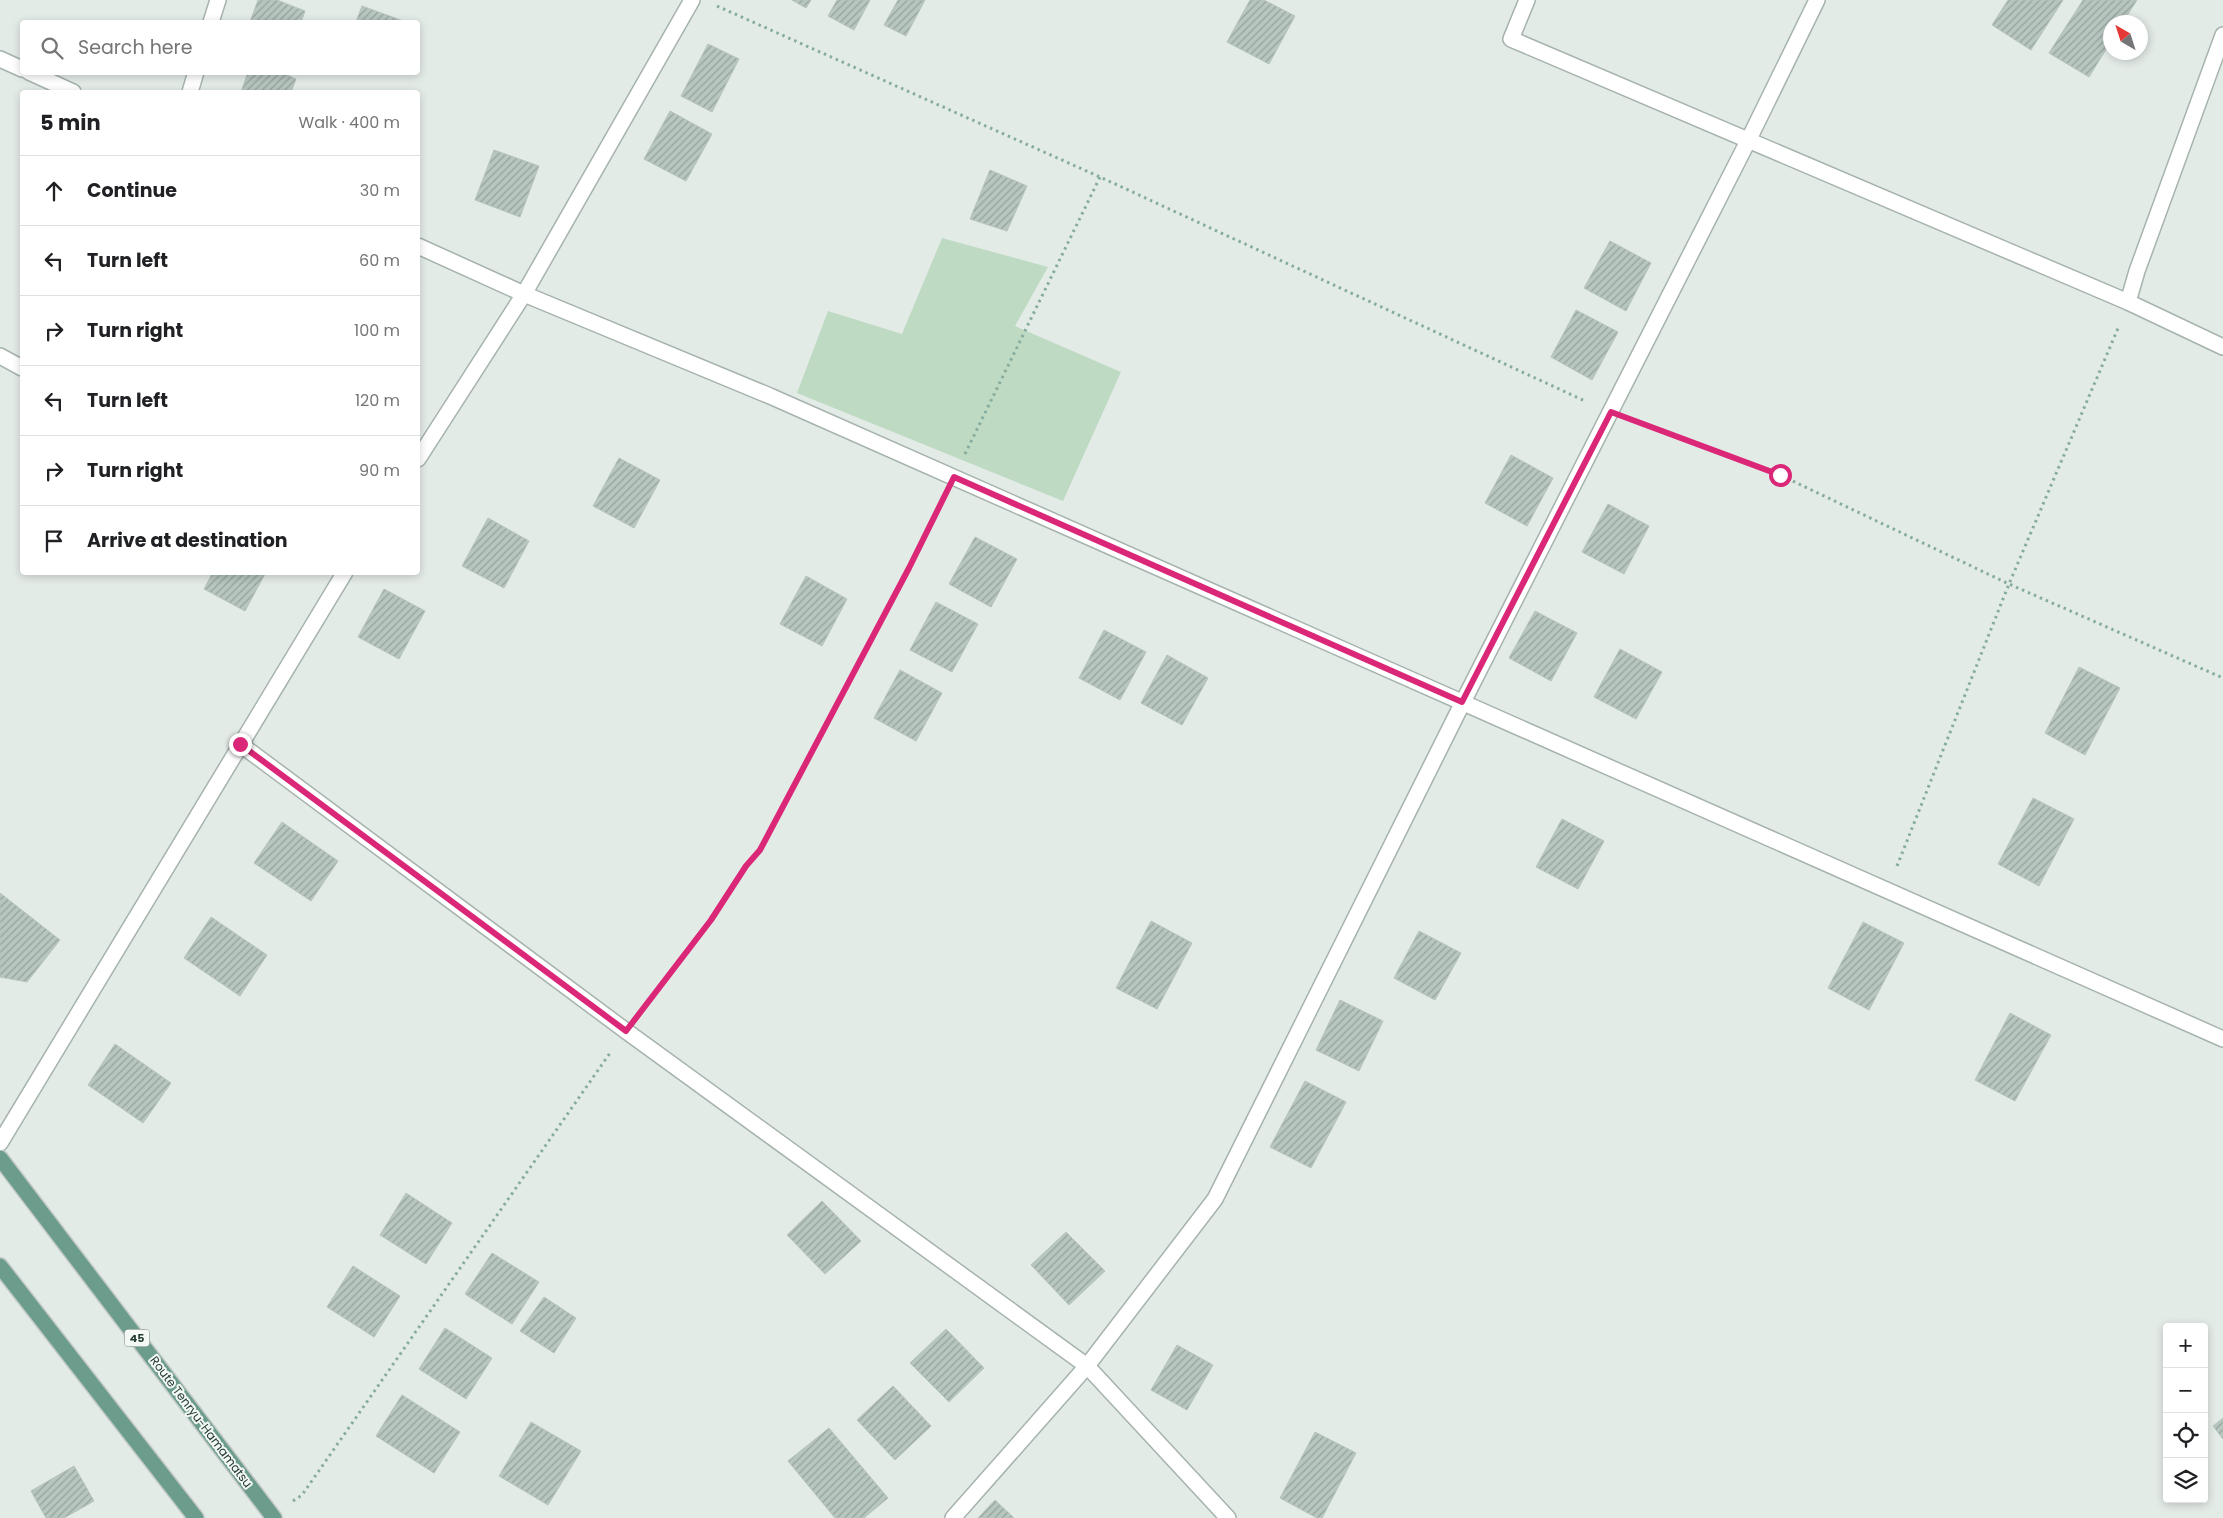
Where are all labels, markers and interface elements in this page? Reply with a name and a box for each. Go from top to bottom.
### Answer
north arrow [2103,15,2148,60]
search box [20,20,420,75]
icon: search [38,34,66,62]
text: Search here [78,34,192,61]
text: 5 min [40,108,101,137]
text: Walk · 400 m [299,111,400,134]
icon: ahead [40,177,68,205]
text: Continue [87,177,177,204]
text: 30 m [360,179,400,202]
icon: left [40,247,68,275]
text: Turn left [87,247,168,274]
text: 60 m [359,249,400,272]
icon: right [40,317,68,345]
text: Turn right [87,317,183,344]
text: 100 m [354,319,400,342]
icon: left [40,387,68,415]
text: Turn left [87,387,168,414]
text: 120 m [355,389,400,412]
icon: right [40,457,68,485]
text: Turn right [87,457,183,484]
text: 90 m [359,459,400,482]
route start [1769,464,1792,487]
icon: arrive [40,527,68,555]
text: Arrive at destination [87,527,288,554]
route end [229,733,252,756]
map controls [2163,1323,2208,1503]
button: + [2163,1323,2208,1368]
road number: 45 [124,1330,150,1346]
street label: Route Tenryu-Hamamatsu [146,1352,256,1491]
button: − [2163,1368,2208,1413]
button: locate [2163,1413,2208,1458]
button: layers [2163,1458,2208,1503]

